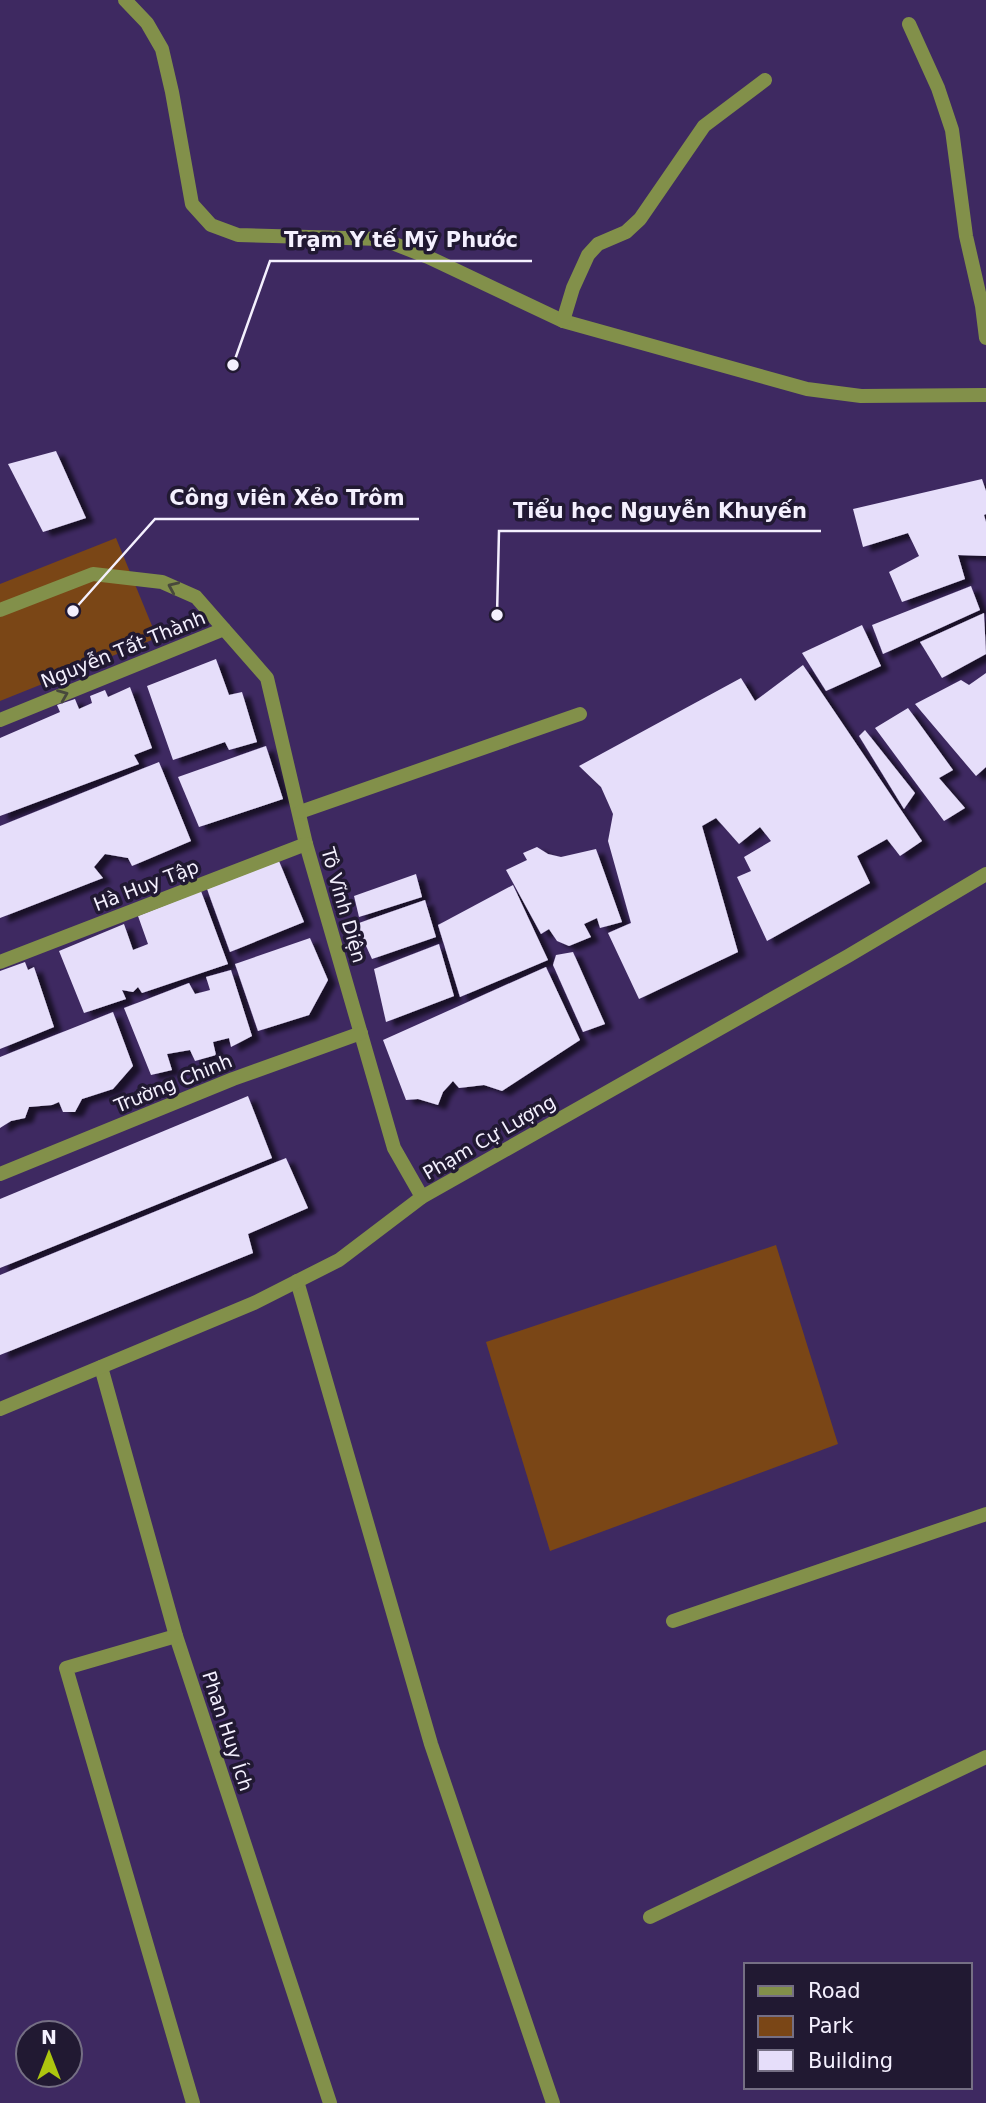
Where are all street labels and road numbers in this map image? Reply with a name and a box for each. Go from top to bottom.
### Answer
street label: Nguyễn Tất Thành [38,606,208,692]
street label: Tô Vĩnh Diện [317,844,371,965]
street label: Hà Huy Tập [90,855,202,915]
street label: Trường Chinh [110,1049,235,1117]
street label: Phạm Cự Lượng [419,1090,559,1184]
street label: Phan Huy Ích [198,1668,258,1794]

